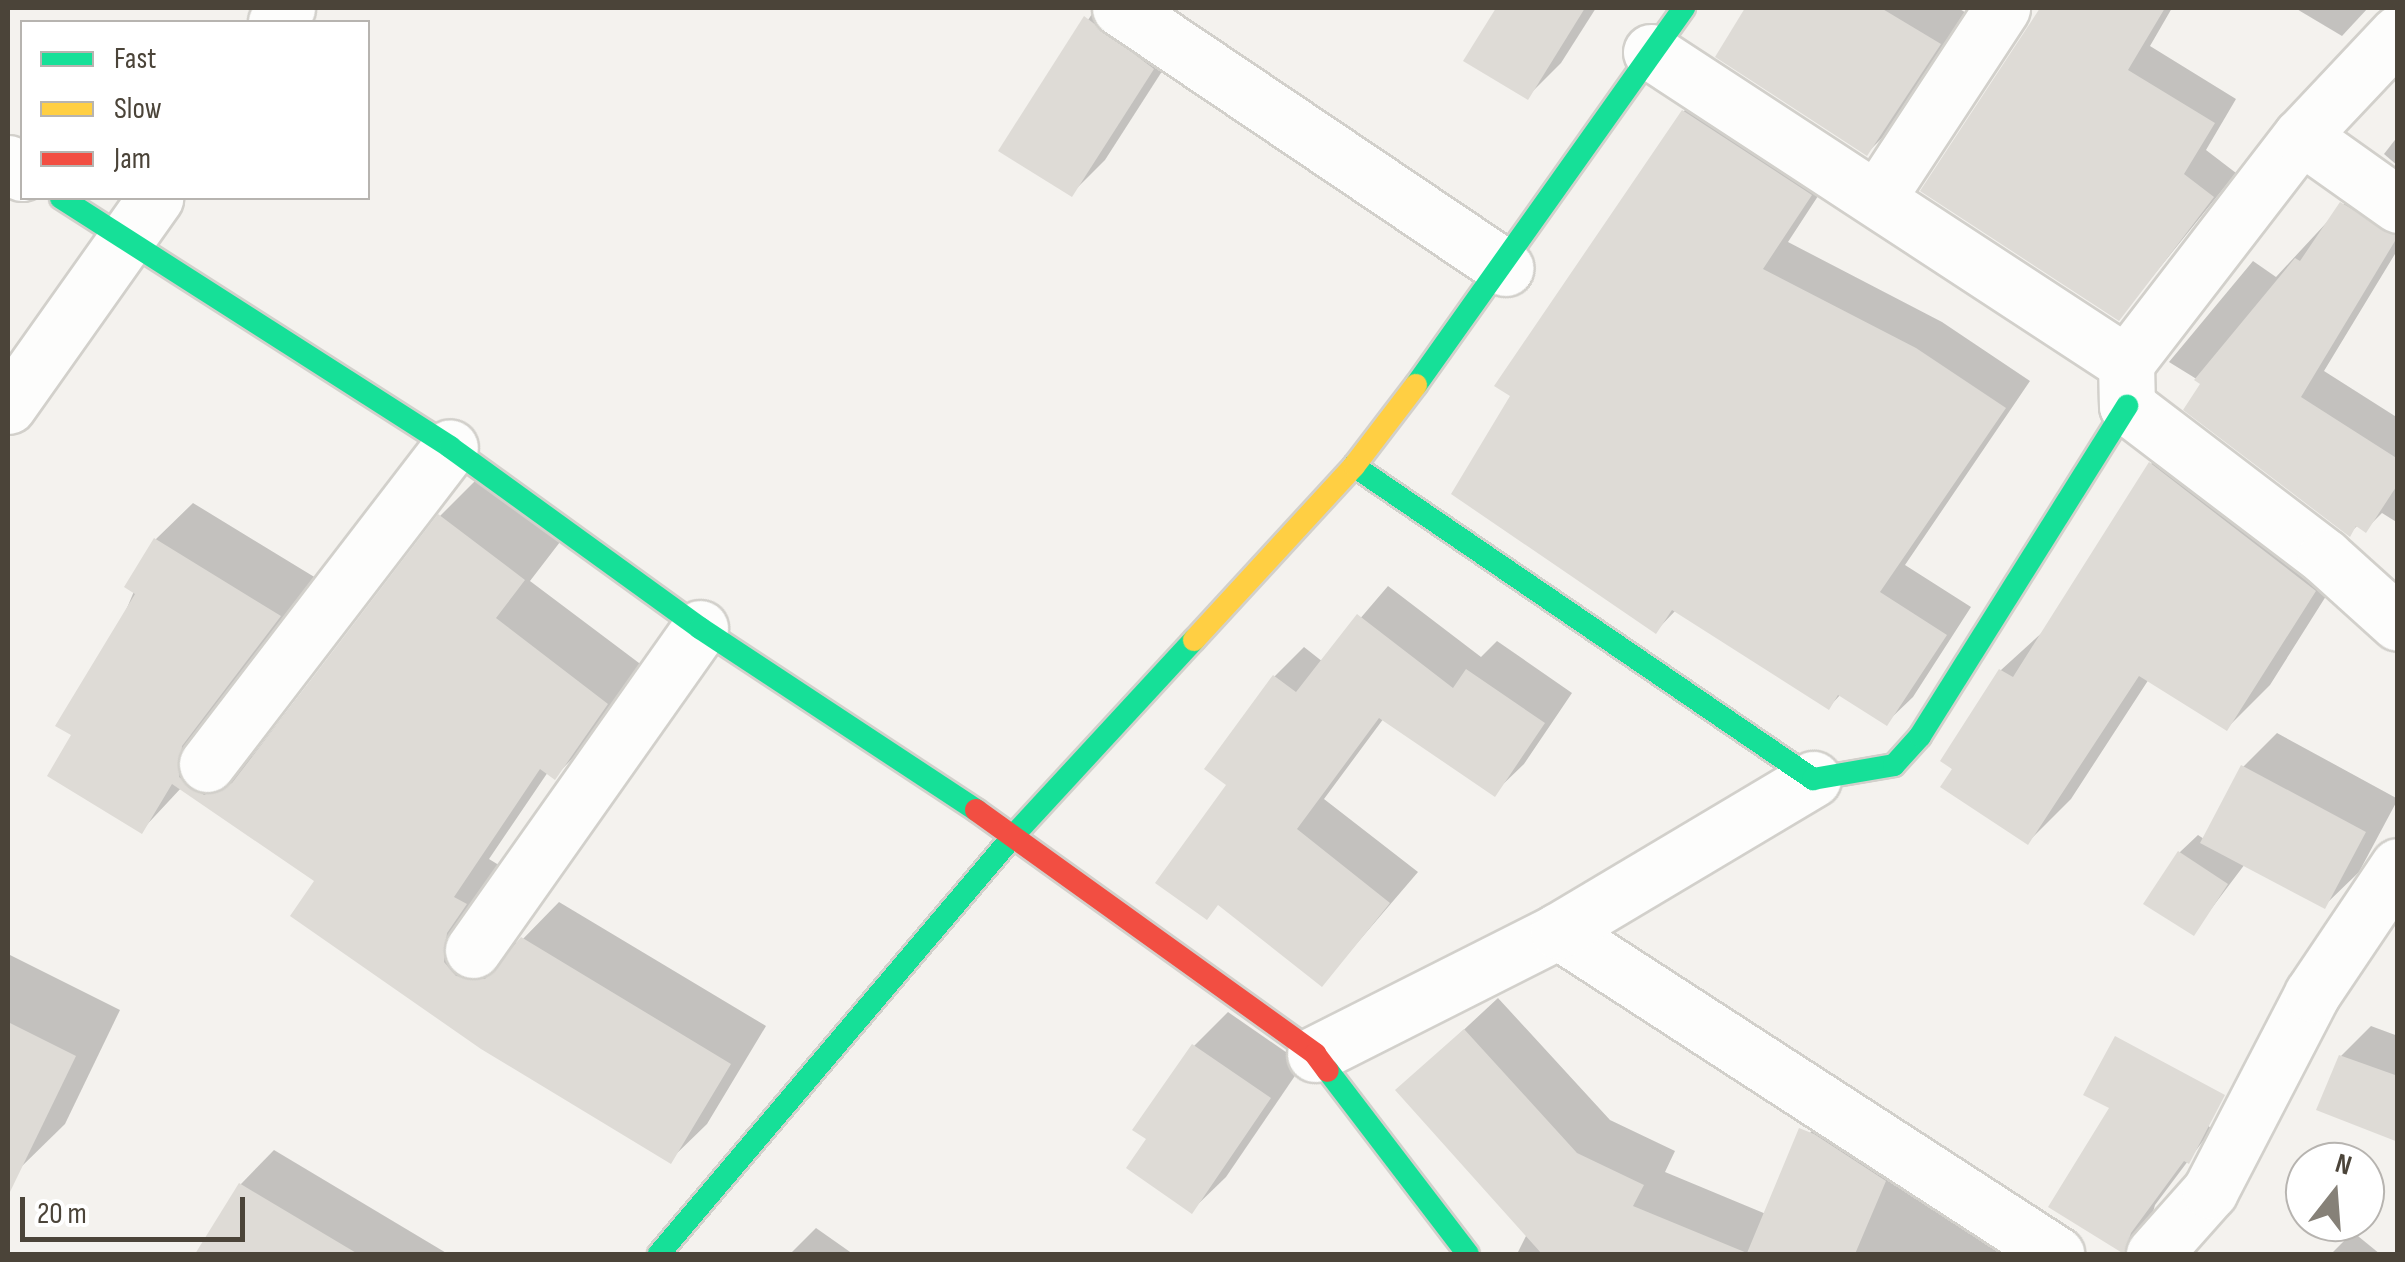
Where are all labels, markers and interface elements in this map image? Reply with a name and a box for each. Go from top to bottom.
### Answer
legend [20,20,370,200]
text: Fast [114,41,156,77]
text: Slow [114,91,162,127]
text: Jam [114,141,151,177]
north arrow [2285,1142,2385,1242]
text: N [2331,1147,2355,1183]
scale bar [25,1177,250,1239]
text: 20 m [37,1196,87,1232]

